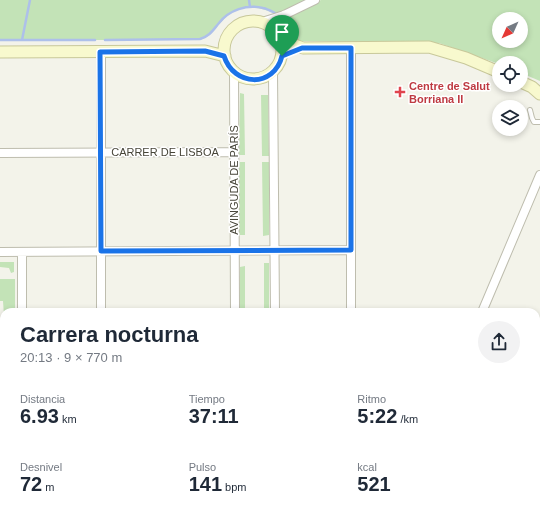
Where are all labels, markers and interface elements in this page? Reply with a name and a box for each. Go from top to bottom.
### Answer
north arrow [492,12,528,48]
map controls [492,12,528,136]
pin [265,15,299,56]
icon: arrive [271,21,293,43]
button: locate [492,56,528,92]
place label: Centre de Salut Borriana II [409,80,490,105]
marker: Centre de Salut Borriana II [394,86,406,98]
button: layers [492,100,528,136]
street label: AVINGUDA DE PARÍS [228,125,240,235]
street label: CARRER DE LISBOA [111,146,219,158]
button: share [478,321,520,363]
text: Carrera nocturna [20,322,199,347]
text: 20:13 · 9 × 770 m [20,350,122,365]
text: Distancia [20,393,65,405]
text: Tiempo [189,393,225,405]
text: Ritmo [357,393,386,405]
text: 6.93 [20,405,59,427]
text: 37:11 [189,405,239,427]
text: 5:22 [357,405,397,427]
text: km [59,413,77,425]
text: /km [397,413,418,425]
text: Desnivel [20,461,62,473]
text: Pulso [189,461,216,473]
text: kcal [357,461,377,473]
text: 72 [20,473,42,495]
text: 141 [189,473,222,495]
text: 521 [357,473,391,495]
text: m [42,481,54,493]
text: bpm [222,481,247,493]

